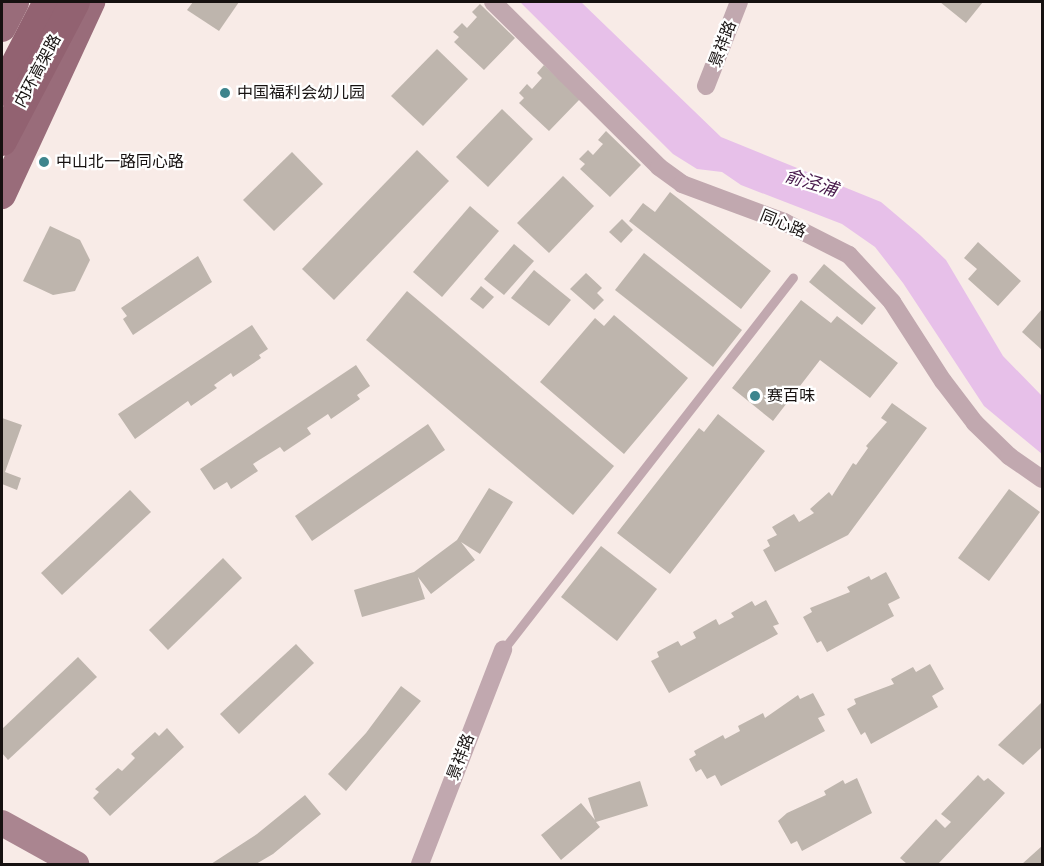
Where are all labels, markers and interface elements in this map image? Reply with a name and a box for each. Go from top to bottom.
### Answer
street label: 景祥路 [705,18,741,70]
street label: 内环高架路 [11,31,65,111]
place label: 中国福利会幼儿园 [237,83,365,103]
marker: 中国福利会幼儿园 [218,86,232,100]
place label: 中山北一路同心路 [56,152,184,172]
marker: 中山北一路同心路 [37,155,51,169]
water label: 俞泾浦 [782,165,840,201]
street label: 同心路 [757,206,809,242]
place label: 赛百味 [767,386,815,406]
marker: 赛百味 [748,389,762,403]
street label: 景祥路 [443,731,479,783]

